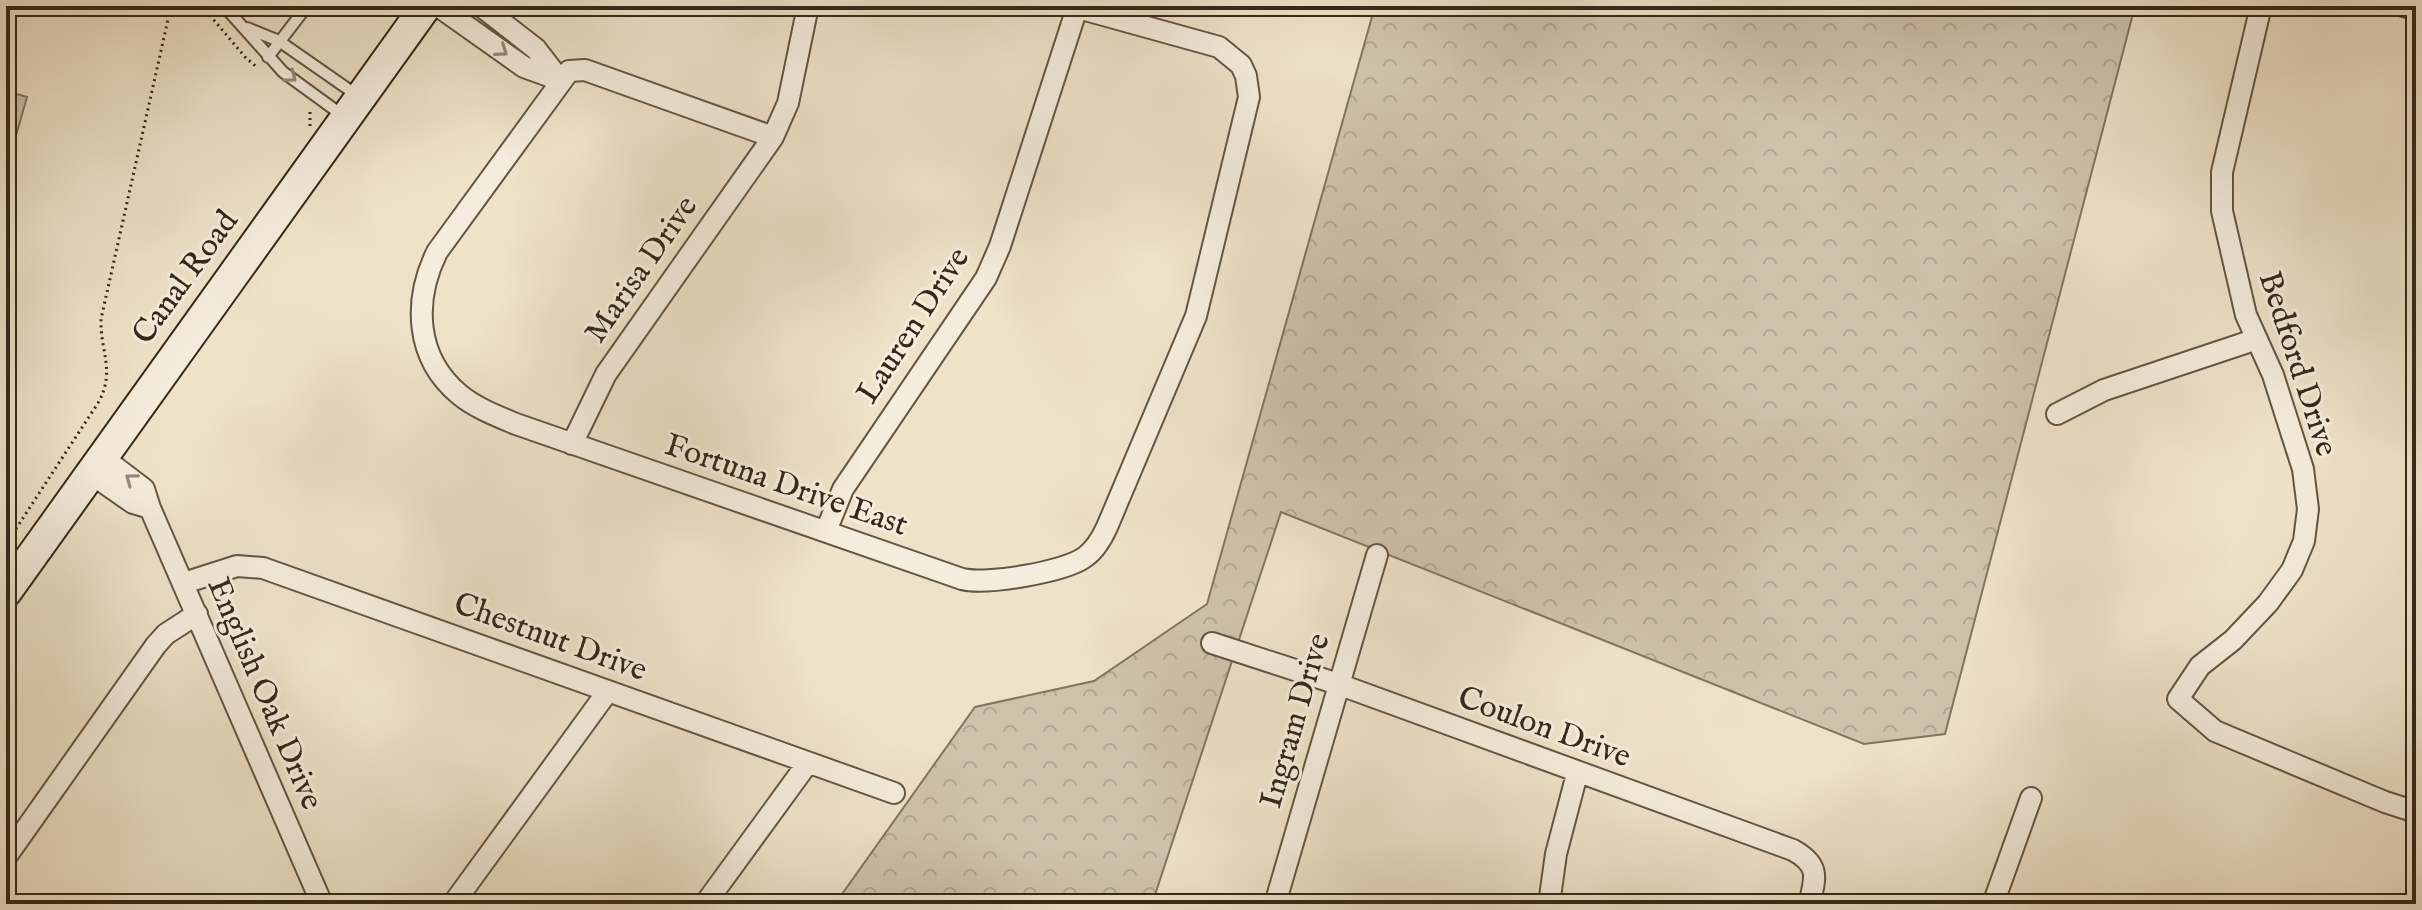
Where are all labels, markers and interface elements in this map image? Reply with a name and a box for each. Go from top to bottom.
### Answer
one-way arrow [493,41,508,56]
one-way arrow [282,67,297,82]
street label: Marisa Drive [576,188,708,352]
street label: Canal Road [124,202,249,353]
street label: Lauren Drive [848,240,980,412]
street label: Bedford Drive [2248,266,2346,462]
street label: Fortuna Drive East [659,425,913,547]
one-way arrow [125,474,140,489]
street label: English Oak Drive [197,572,331,816]
street label: Chestnut Drive [448,584,652,692]
street label: Ingram Drive [1251,629,1341,813]
street label: Coulon Drive [1452,678,1636,778]

